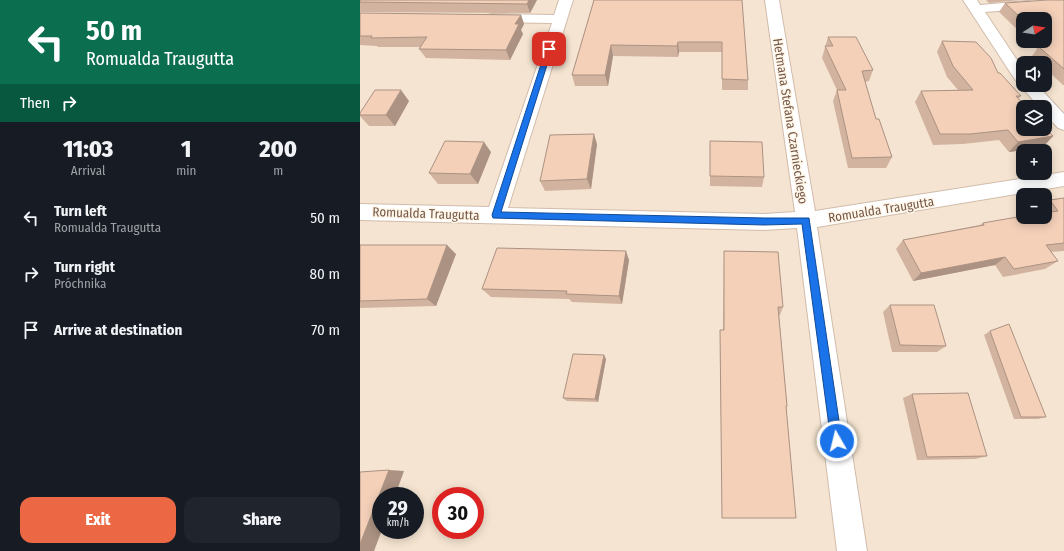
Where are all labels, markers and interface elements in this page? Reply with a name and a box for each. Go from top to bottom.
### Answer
north arrow [1016,12,1052,48]
map controls [1016,12,1052,224]
text: 50 m [86,14,142,47]
icon: left [20,16,72,68]
pin [532,32,566,66]
street label: Hetmana Stefana Czarnieckiego [770,37,811,205]
icon: arrive [538,38,560,60]
text: Romualda Traugutta [86,48,234,70]
button: sound [1016,56,1052,92]
icon: right [58,92,80,114]
text: Then [20,94,50,112]
button: layers [1016,100,1052,136]
text: 11:03 [63,135,113,163]
text: 1 [181,135,191,163]
text: 200 [259,135,297,163]
button: + [1016,144,1052,180]
text: Arrival [71,163,105,178]
text: min [176,163,196,178]
text: m [273,163,283,178]
button: − [1016,188,1052,224]
street label: Romualda Traugutta [827,194,935,225]
text: Turn left [54,202,107,220]
street label: Romualda Traugutta [372,204,480,223]
icon: left [20,207,42,229]
text: 50 m [310,209,340,227]
text: Romualda Traugutta [54,220,161,235]
text: Turn right [54,258,115,276]
icon: right [20,263,42,285]
text: 80 m [310,265,340,283]
text: Próchnika [54,276,106,291]
icon: arrive [20,319,42,341]
text: Arrive at destination [54,321,182,339]
text: 70 m [311,321,340,339]
position arrow [816,420,858,462]
speed limit sign: 30 [432,487,484,539]
text: 29 [388,496,408,520]
button: Exit [20,497,176,543]
button: Share [184,497,340,543]
text: km/h [387,517,409,529]

